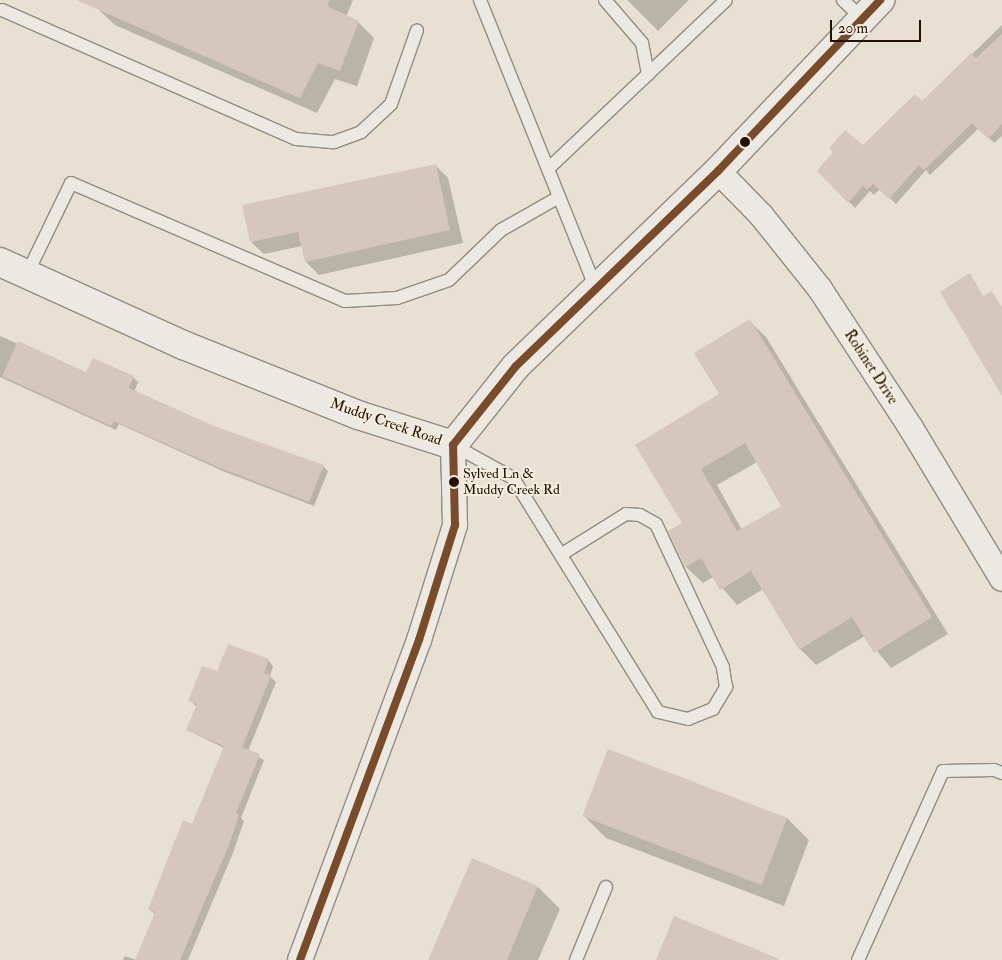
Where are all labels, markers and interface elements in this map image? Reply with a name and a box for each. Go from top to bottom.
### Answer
scale bar [832,10,923,42]
text: 20 m [838,19,868,38]
unlabelled marker [740,137,750,147]
street label: Robinet Drive [840,326,902,408]
street label: Muddy Creek Road [328,394,444,450]
place label: Sylved Ln & Muddy Creek Rd [463,466,560,498]
marker: Sylved Ln & Muddy Creek Rd [449,477,459,487]

